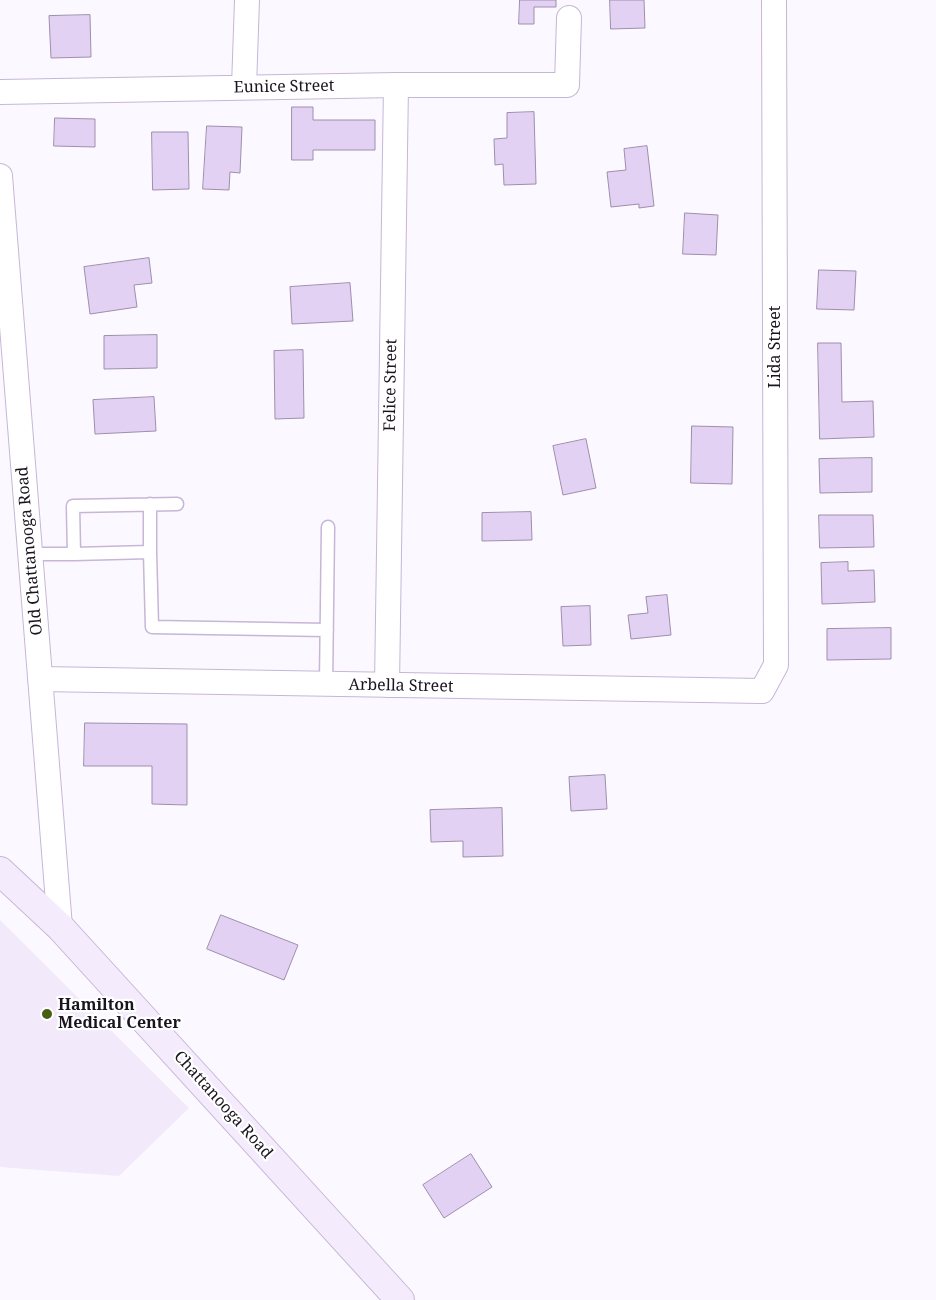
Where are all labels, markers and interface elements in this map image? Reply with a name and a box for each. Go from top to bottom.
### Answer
street label: Eunice Street [233,77,335,97]
street label: Lida Street [765,306,785,388]
street label: Felice Street [381,339,401,431]
street label: Old Chattanooga Road [13,466,47,636]
street label: Arbella Street [348,675,454,697]
place label: Hamilton Medical Center [58,995,181,1033]
marker: Hamilton Medical Center [40,1007,54,1021]
street label: Chattanooga Road [170,1047,276,1163]

